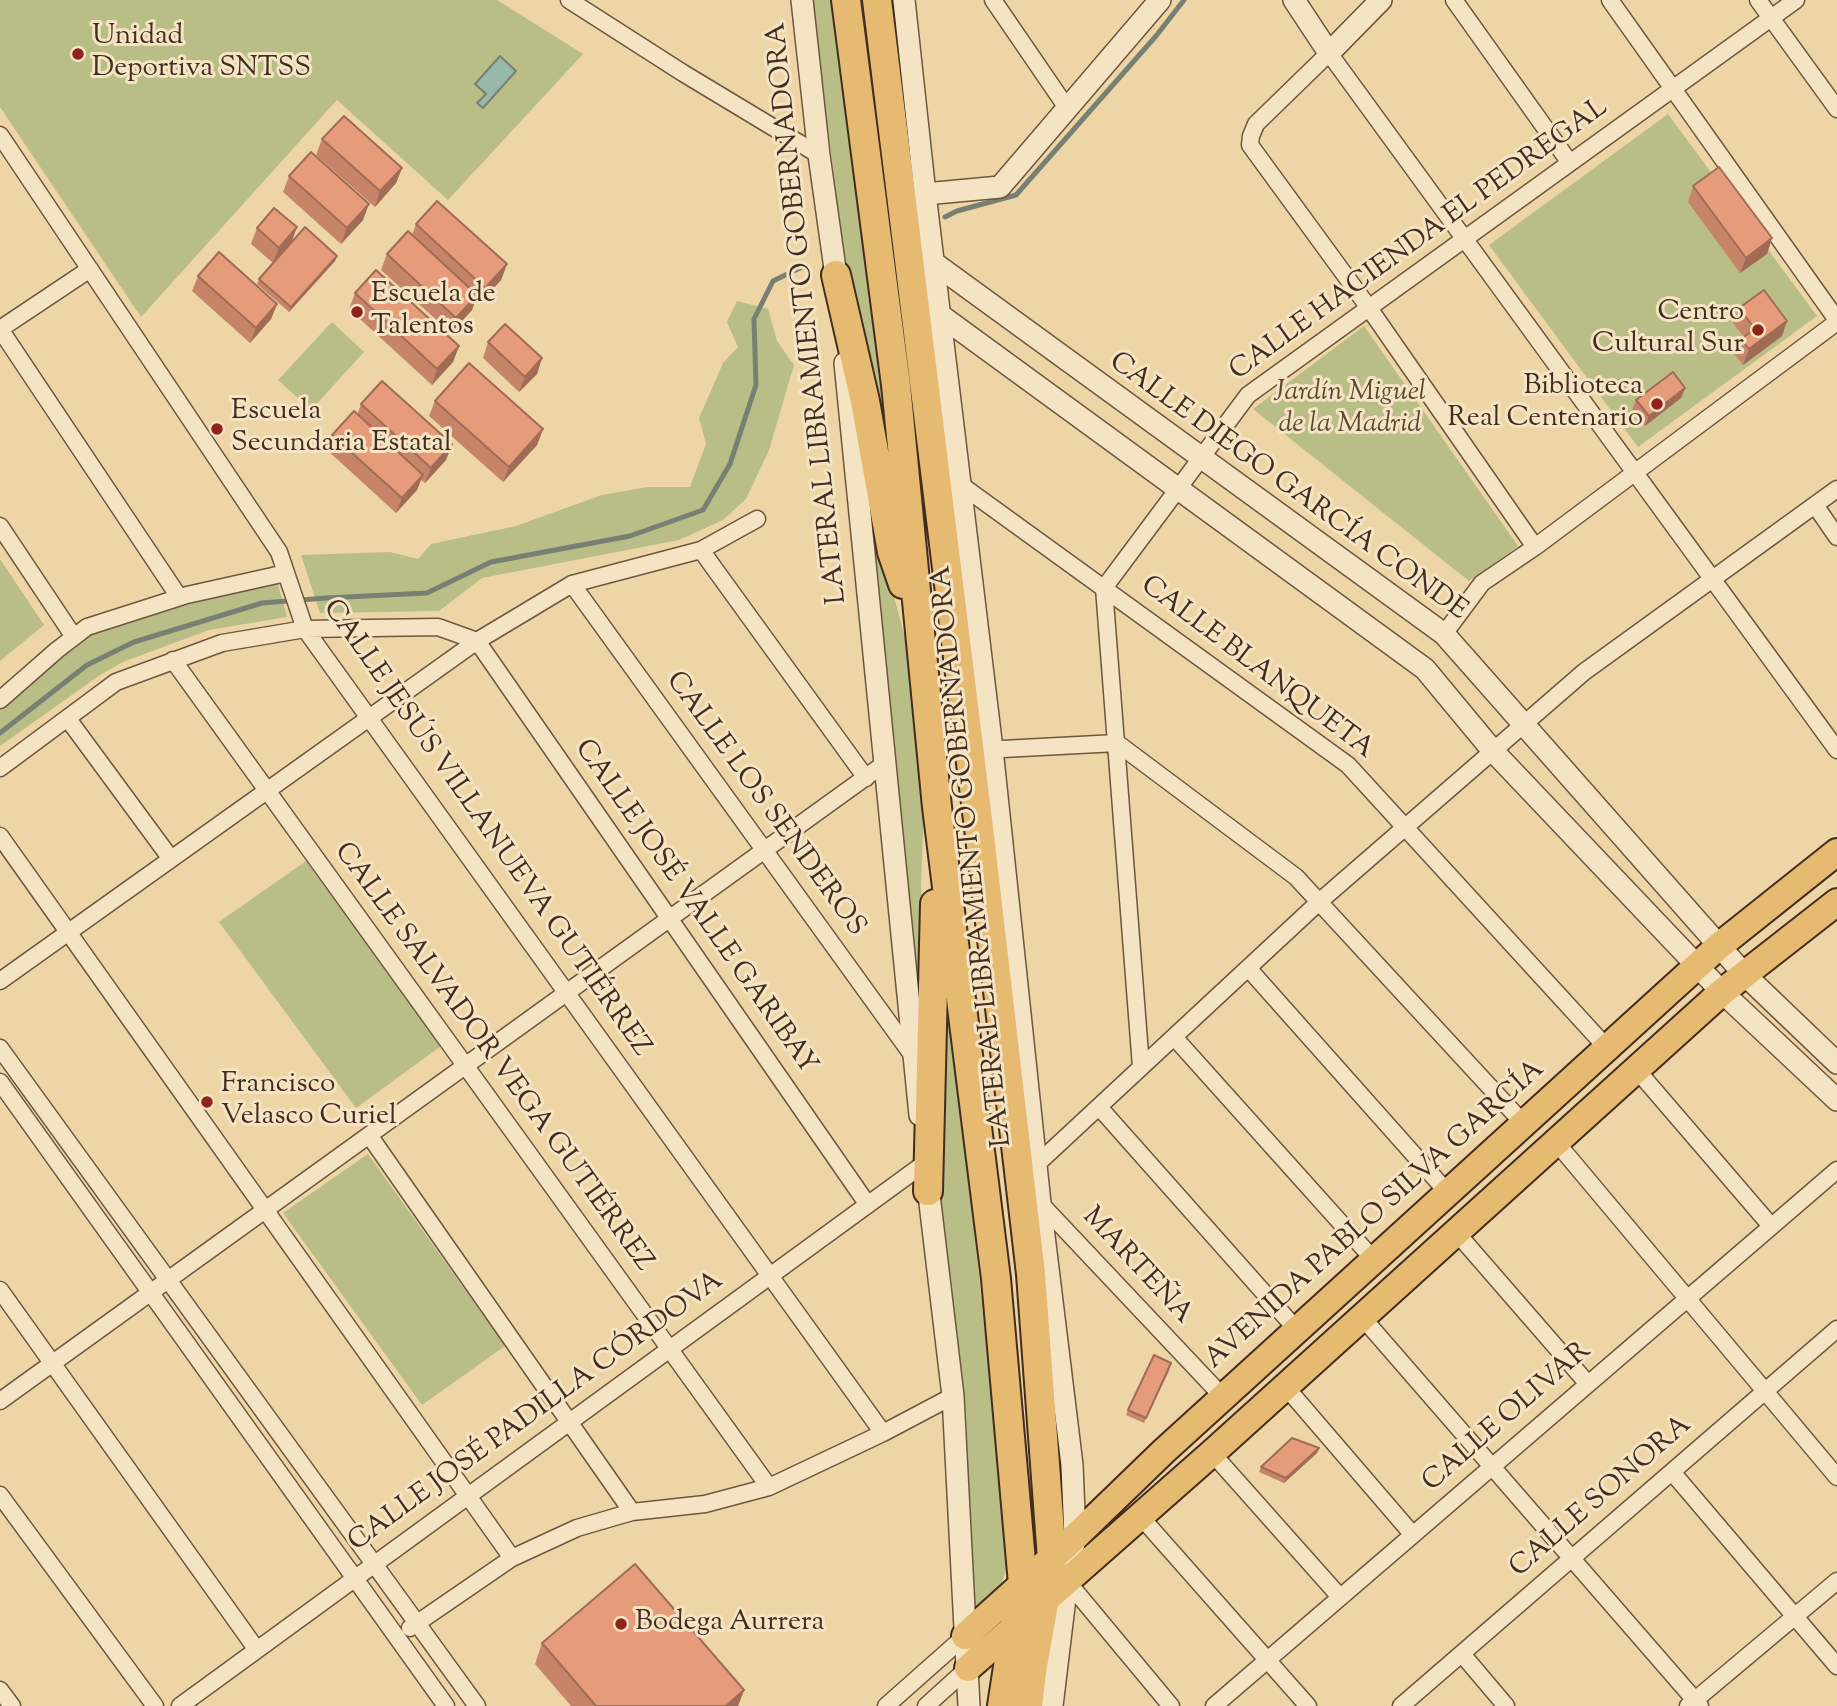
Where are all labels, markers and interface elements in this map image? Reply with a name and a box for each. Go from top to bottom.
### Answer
street label: LATERAL LIBRAMIENTO GOBERNADORA [762,20,856,606]
place label: Unidad Deportiva SNTSS [92,21,311,87]
marker: Unidad Deportiva SNTSS [70,46,86,62]
street label: CALLE HACIENDA EL PEDREGAL [1224,93,1616,389]
place label: Escuela de Talentos [371,279,496,345]
place label: Centro Cultural Sur [1592,297,1744,363]
marker: Escuela de Talentos [349,304,365,320]
marker: Centro Cultural Sur [1750,322,1766,338]
street label: CALLE DIEGO GARCÍA CONDE [1101,347,1473,629]
place label: Biblioteca Real Centenario [1448,371,1643,437]
park label: Jardín Miguel de la Madrid [1274,377,1426,443]
place label: Escuela Secundaria Estatal [231,396,452,462]
marker: Biblioteca Real Centenario [1649,396,1665,412]
marker: Escuela Secundaria Estatal [209,421,225,437]
street label: LATERAL LIBRAMIENTO GOBERNADORA [927,563,1021,1149]
street label: CALLE BLANQUETA [1133,570,1379,768]
street label: CALLE JESÚS VILLANUEVA GUTIÉRREZ [314,594,656,1064]
street label: CALLE LOS SENDEROS [657,666,871,944]
street label: CALLE JOSÉ VALLE GARIBAY [565,734,823,1082]
street label: CALLE SALVADOR VEGA GUTIÉRREZ [325,837,659,1279]
street label: AVENIDA PABLO SILVA GARCÍA [1199,1054,1553,1378]
place label: Francisco Velasco Curiel [221,1069,397,1135]
marker: Francisco Velasco Curiel [199,1094,215,1110]
street label: MARTEÑA [1073,1202,1199,1332]
street label: CALLE JOSÉ PADILLA CÓRDOVA [343,1266,731,1560]
street label: CALLE OLIVAR [1417,1336,1599,1500]
street label: CALLE SONORA [1504,1410,1700,1586]
place label: Bodega Aurrera [635,1607,824,1641]
marker: Bodega Aurrera [613,1616,629,1632]

